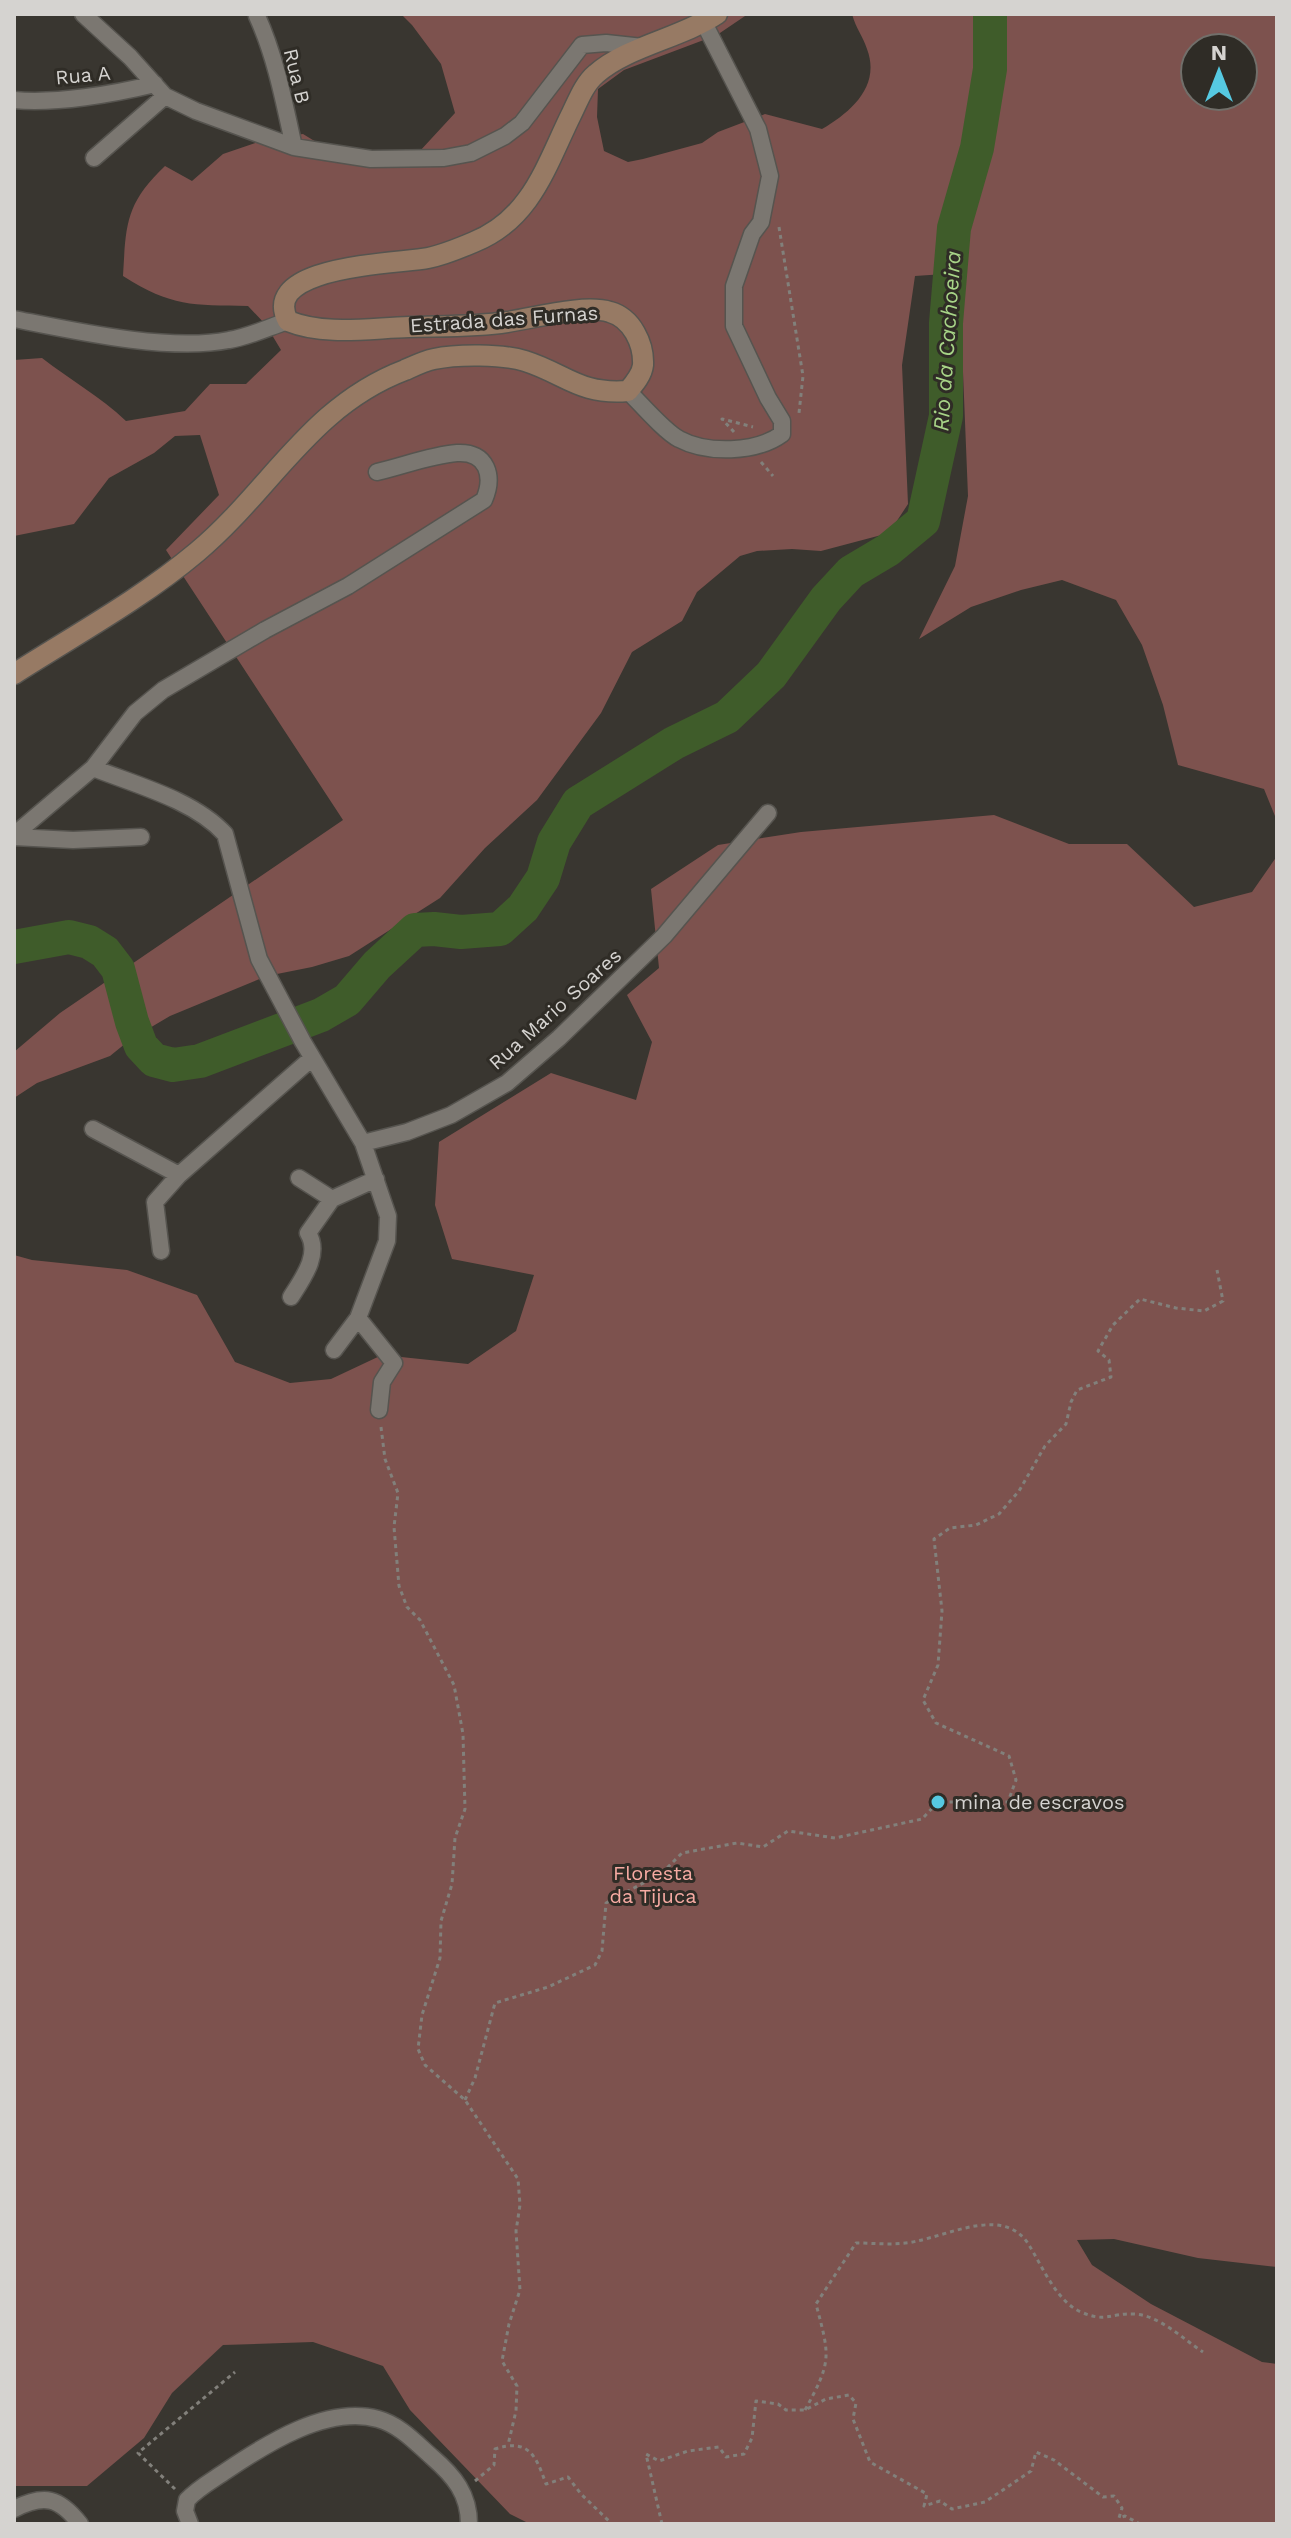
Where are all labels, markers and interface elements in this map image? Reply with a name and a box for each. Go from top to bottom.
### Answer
north arrow [1179,32,1259,112]
text: N [1211,40,1227,65]
street label: Rua B [279,46,315,106]
street label: Rua A [54,61,112,89]
water label: Rio da Cachoeira [928,250,966,432]
street label: Estrada das Furnas [409,300,599,338]
street label: Rua Mario Soares [484,943,626,1075]
place label: mina de escravos [954,1790,1124,1814]
marker: mina de escravos [929,1793,947,1811]
park label: Floresta da Tijuca [610,1861,696,1908]

